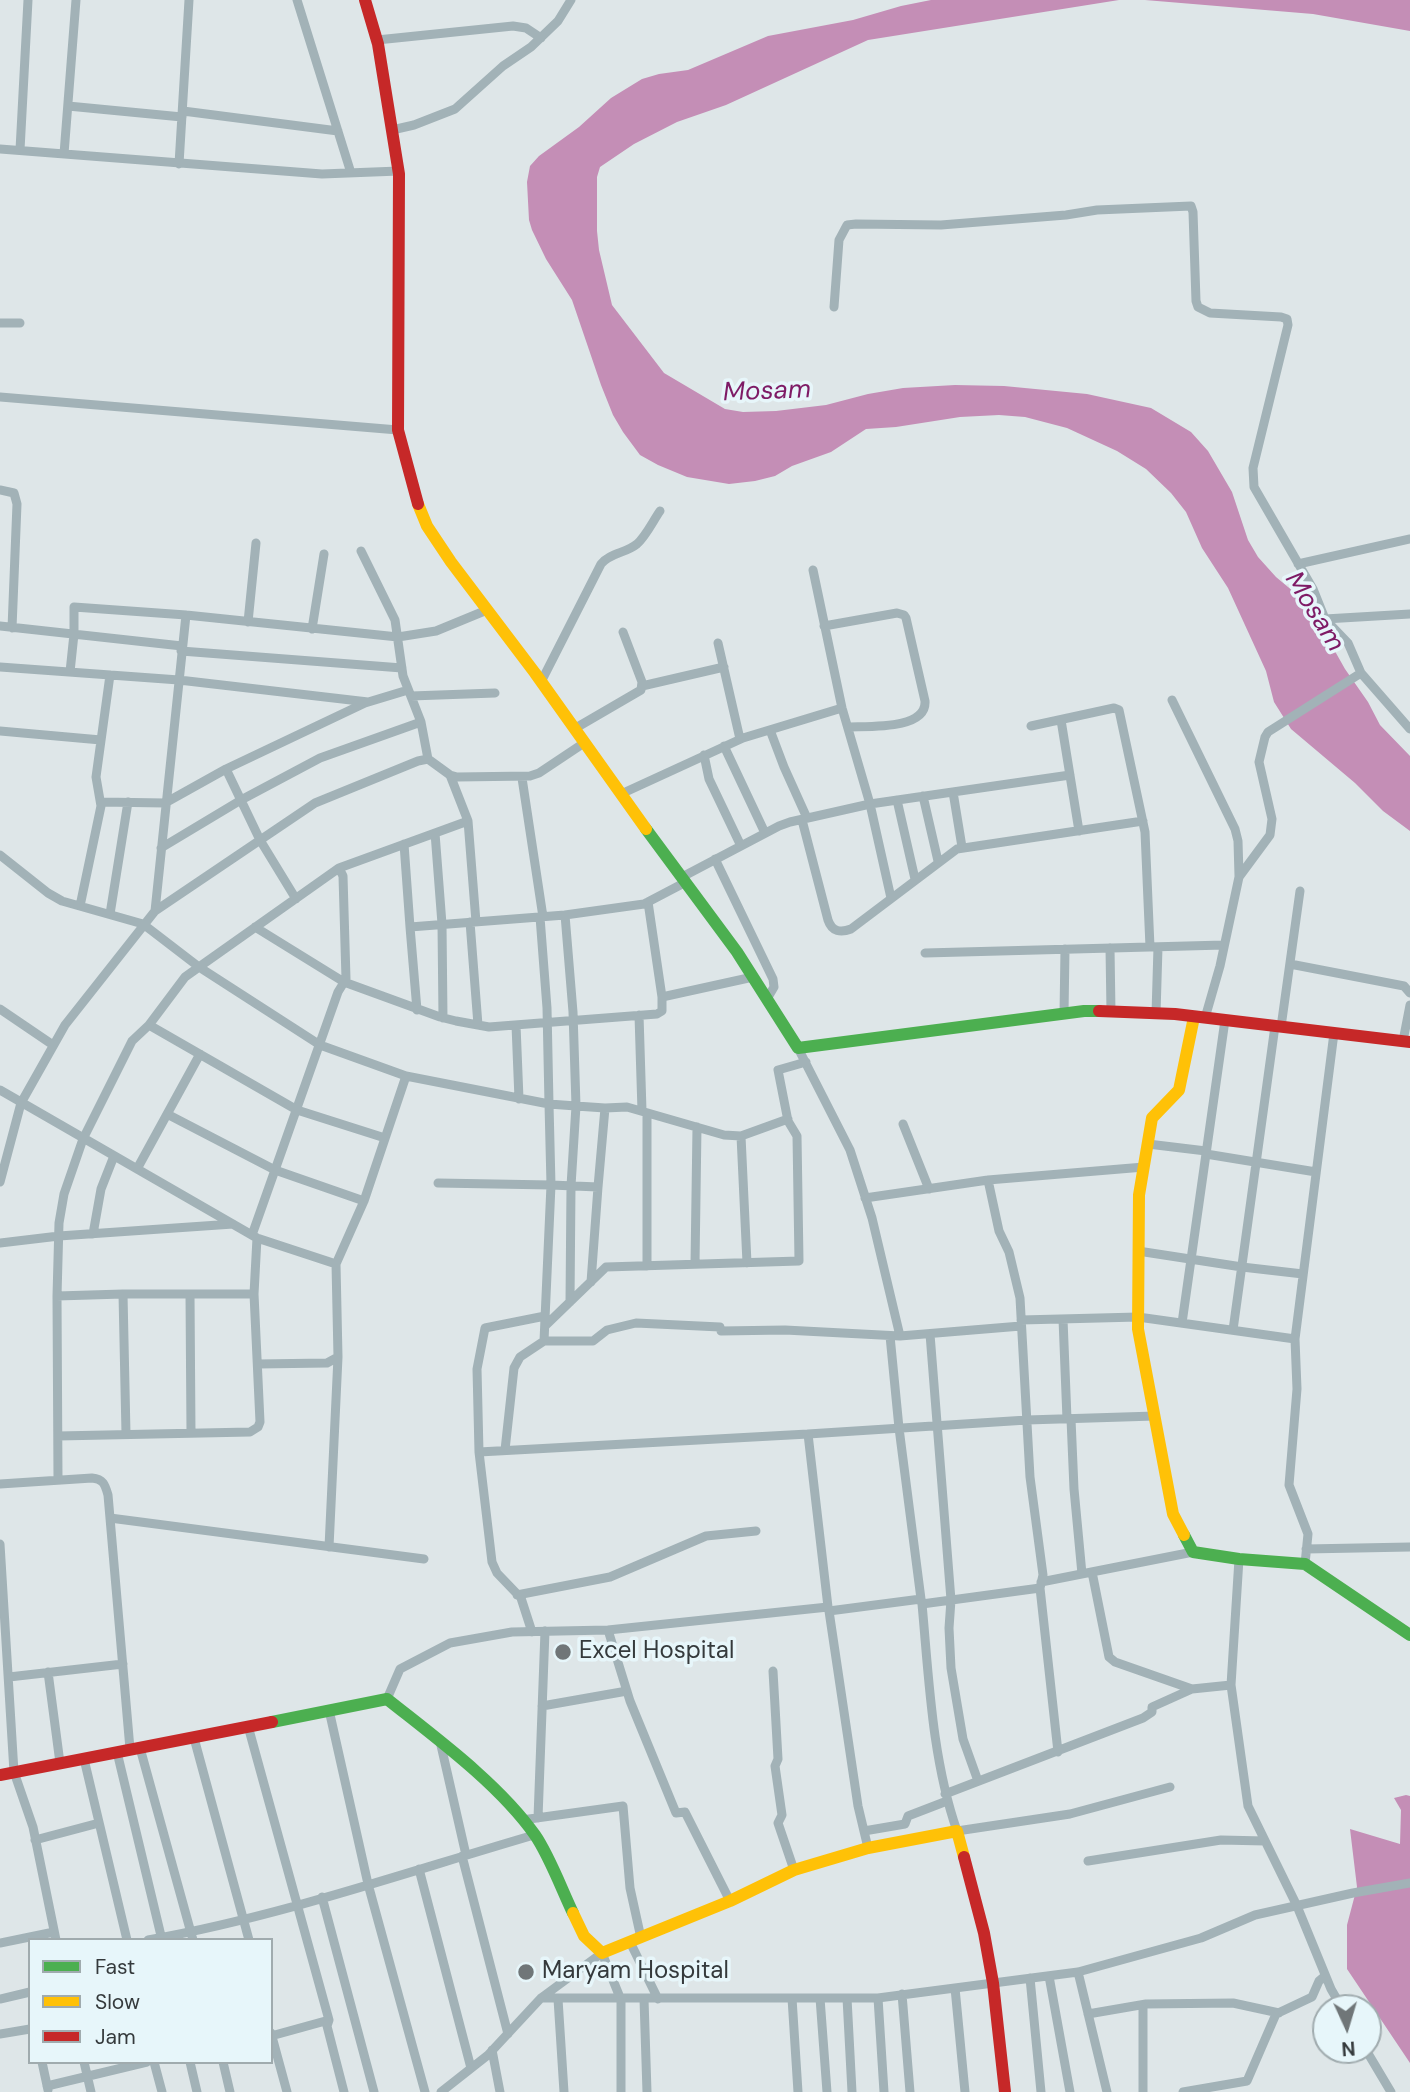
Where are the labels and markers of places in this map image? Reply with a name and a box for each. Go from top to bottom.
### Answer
place label: Excel Hospital [579,1638,734,1666]
marker: Excel Hospital [553,1642,573,1662]
place label: Maryam Hospital [542,1958,729,1986]
marker: Maryam Hospital [516,1962,536,1982]

